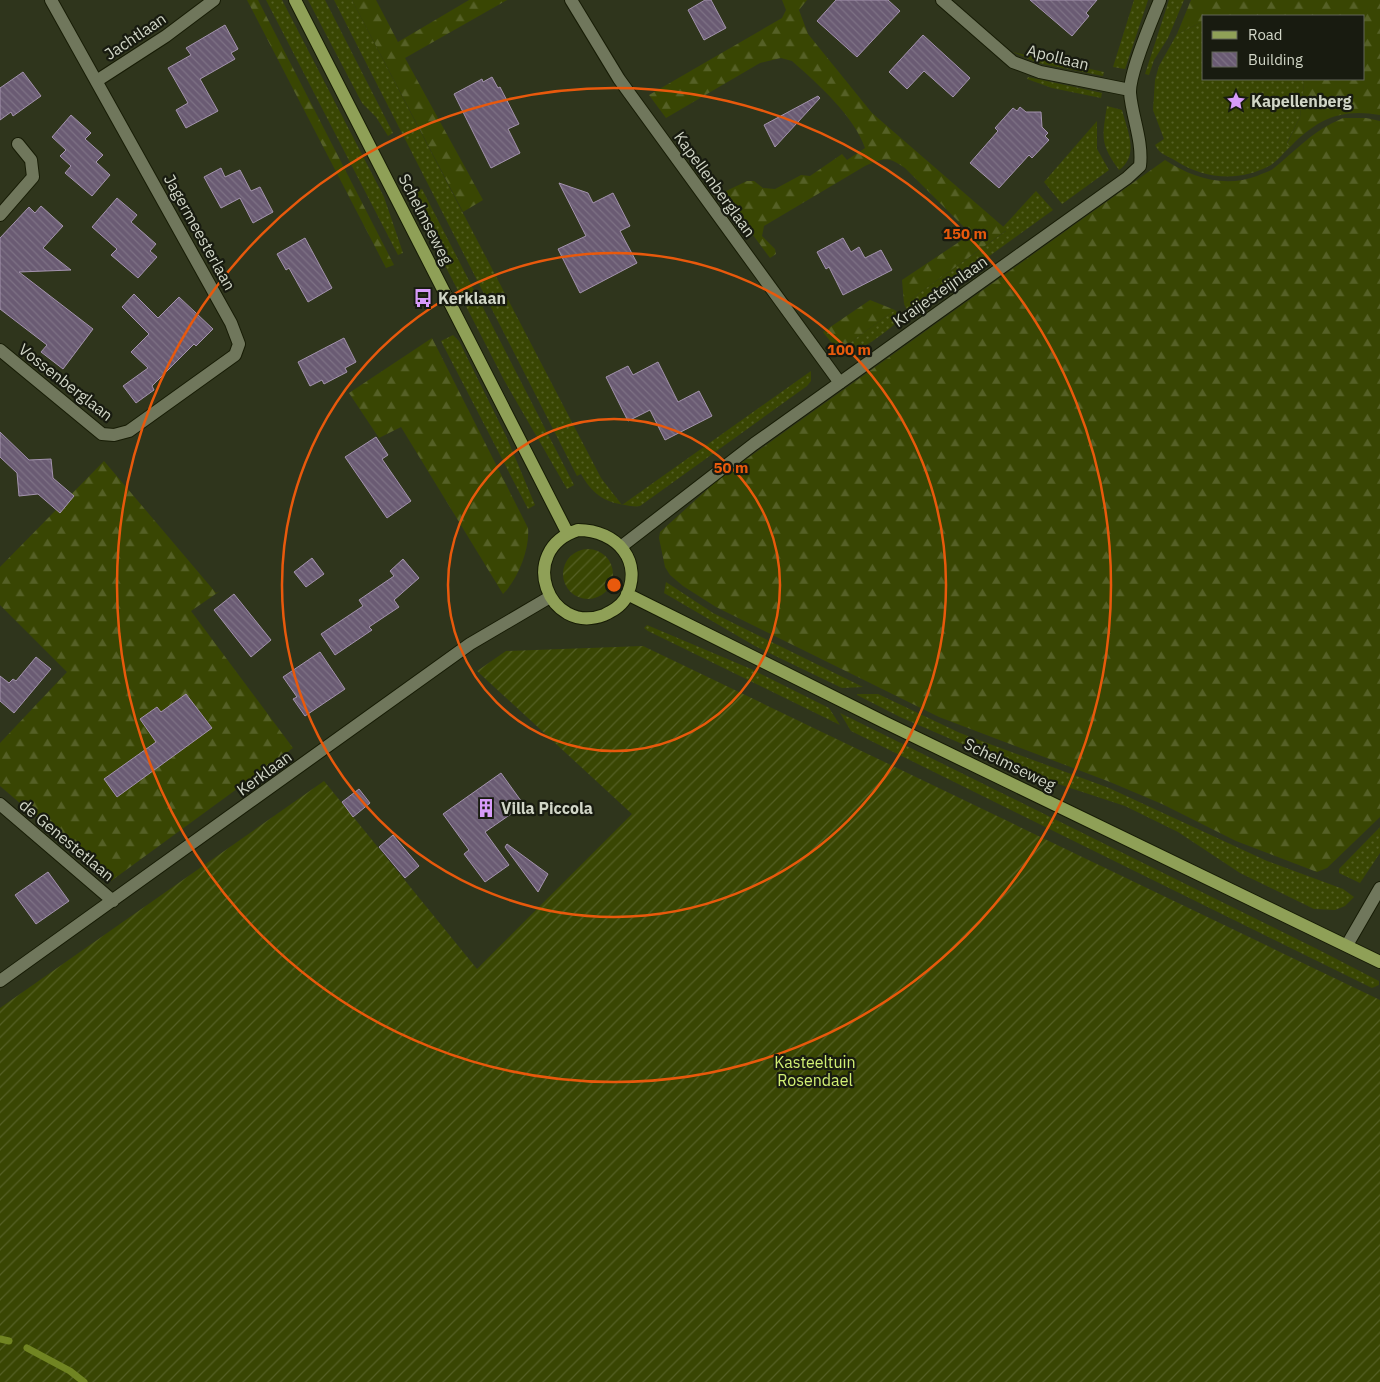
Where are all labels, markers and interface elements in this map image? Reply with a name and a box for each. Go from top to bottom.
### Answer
street label: Jachtlaan [100,8,170,64]
legend [1202,15,1365,80]
text: Road [1248,25,1283,44]
street label: Apollaan [1025,40,1091,74]
text: Building [1248,50,1303,69]
place icon: Kapellenberg [1225,90,1247,112]
place label: Kapellenberg [1251,91,1352,111]
street label: Kapellenberglaan [670,127,760,241]
street label: Jagermeesterlaan [160,170,240,294]
street label: Schelmseweg [395,170,458,268]
text: 150 m [943,224,987,243]
street label: Kraijesteijnlaan [889,251,991,331]
bus stop icon: Kerklaan [412,287,434,309]
place label: Kerklaan [438,288,506,308]
street label: Vossenberglaan [15,339,117,425]
text: 100 m [827,340,871,359]
text: 50 m [714,458,748,477]
centre of rings [605,576,623,594]
street label: Schelmseweg [961,733,1060,795]
street label: Kerklaan [232,746,296,800]
street label: de Genestetlaan [15,794,119,886]
building icon: Villa Piccola [475,797,497,819]
place label: Villa Piccola [501,798,593,818]
park label: Kasteeltuin Rosendael [774,1052,856,1090]

